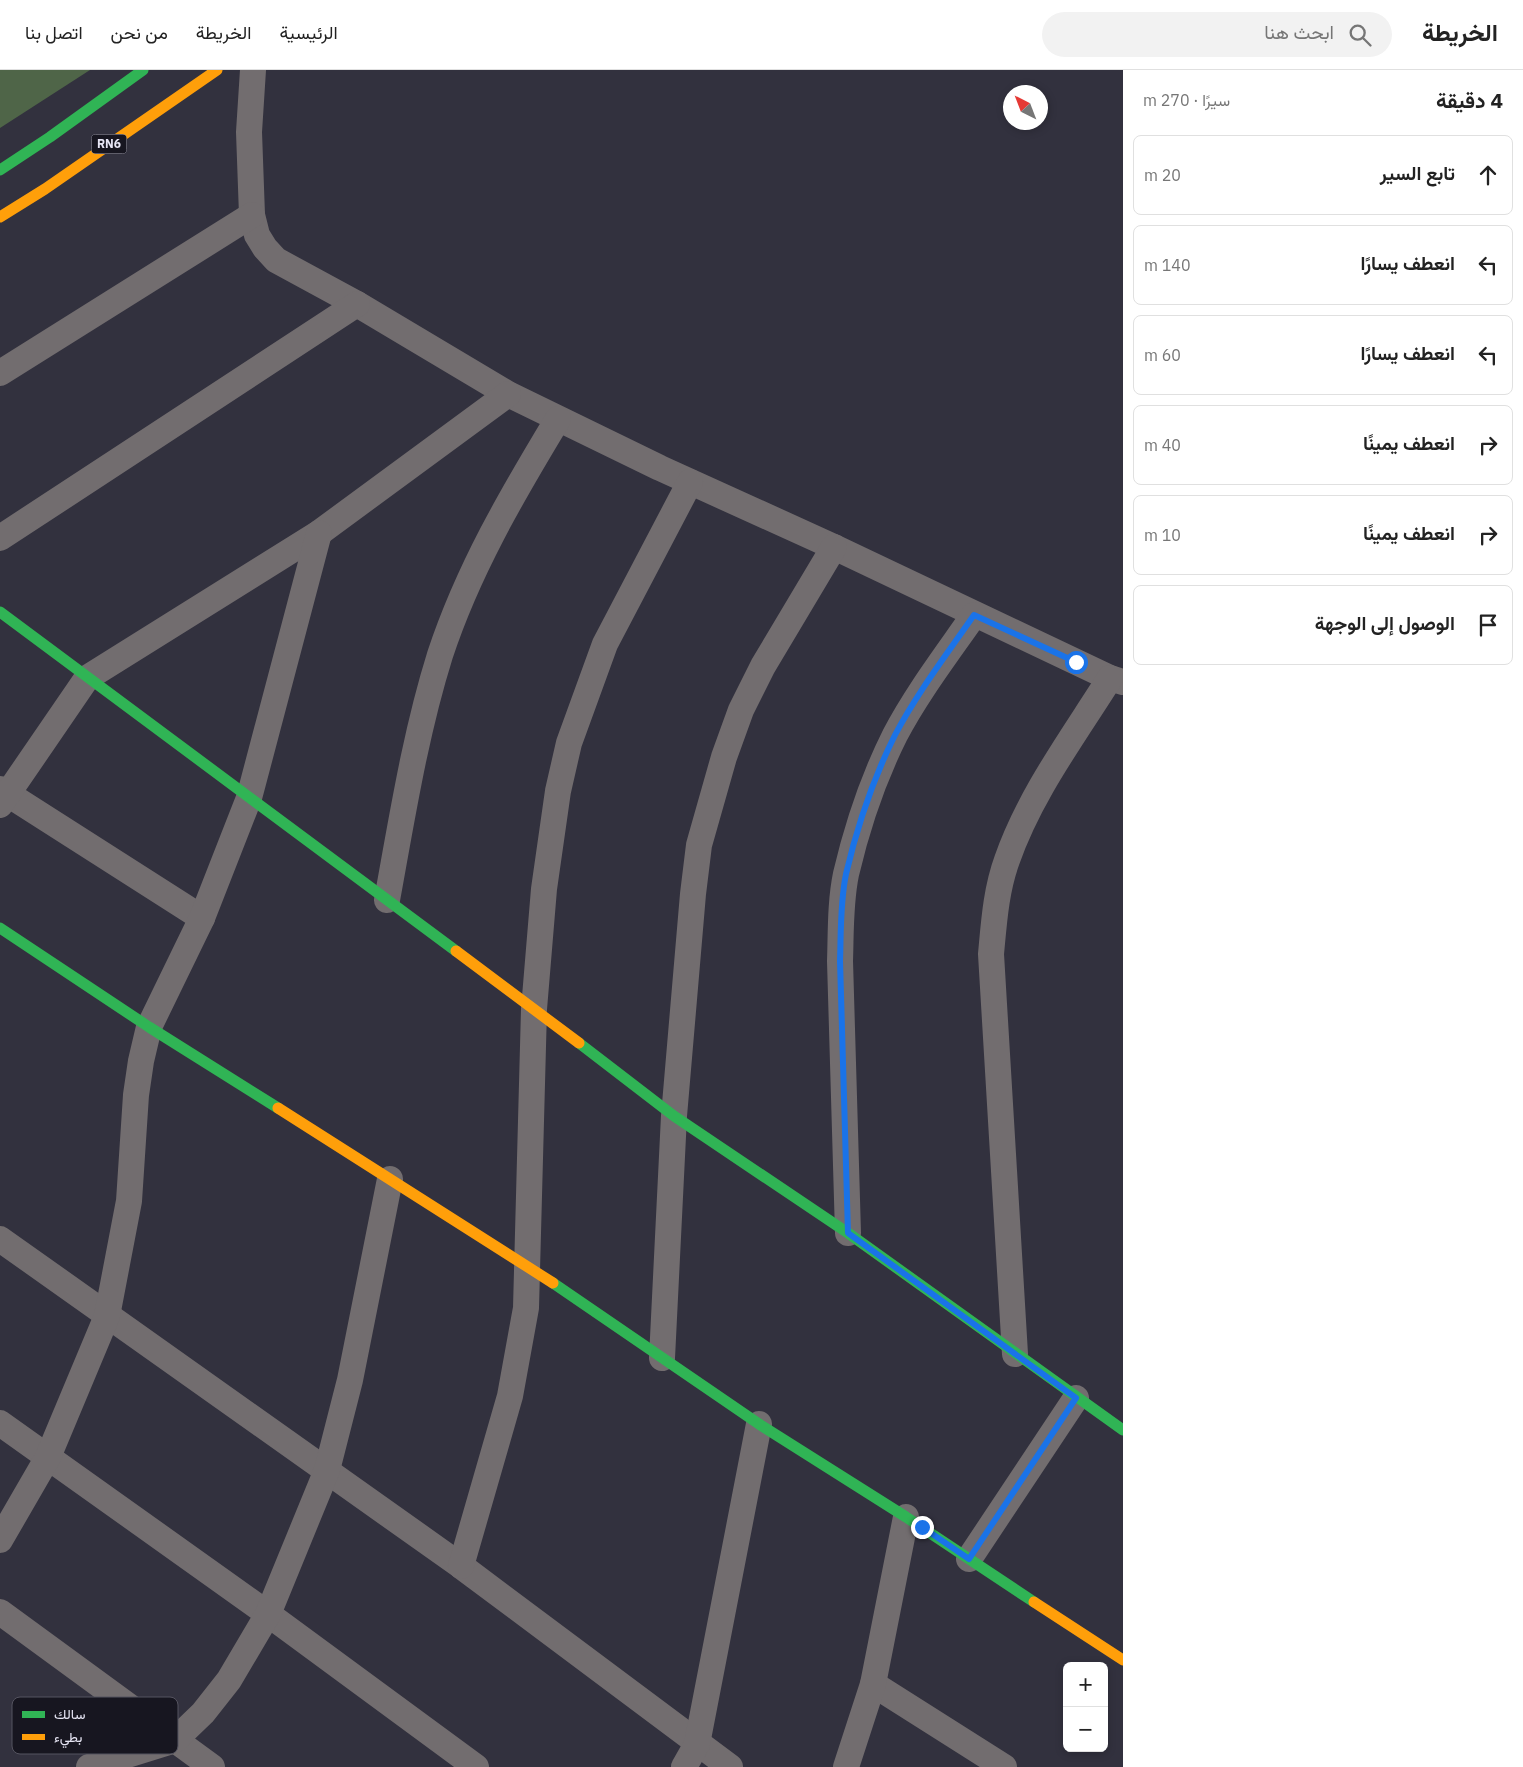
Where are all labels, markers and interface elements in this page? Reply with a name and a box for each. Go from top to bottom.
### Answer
search box [1042,12,1392,57]
text: الخريطة [1422,16,1498,48]
text: ابحث هنا [1264,20,1334,44]
text: اتصل بنا [25,21,83,44]
text: من نحن [111,21,168,44]
text: الخريطة [196,21,251,44]
text: الرئيسية [279,21,338,44]
icon: search [1346,21,1374,49]
north arrow [1003,85,1048,130]
text: 4 دقيقة [1436,86,1503,114]
text: سيرًا · 270 m [1143,90,1230,110]
road number: RN6 [92,134,126,154]
text: تابع السير [1380,161,1455,185]
icon: ahead [1474,161,1502,189]
text: 20 m [1144,165,1181,185]
text: انعطف يسارًا [1361,251,1455,275]
icon: left [1474,251,1502,279]
text: 140 m [1144,255,1191,275]
text: انعطف يسارًا [1361,341,1455,365]
icon: left [1474,341,1502,369]
text: 60 m [1144,345,1181,365]
text: انعطف يمينًا [1363,431,1455,455]
icon: right [1474,431,1502,459]
text: 40 m [1144,435,1181,455]
text: انعطف يمينًا [1363,521,1455,545]
icon: right [1474,521,1502,549]
text: 10 m [1144,525,1181,545]
text: الوصول إلى الوجهة [1315,611,1455,635]
icon: arrive [1474,611,1502,639]
route start [1065,651,1088,674]
route end [911,1516,934,1539]
map controls [1063,1662,1108,1752]
button: + [1063,1662,1108,1707]
legend [12,1697,178,1754]
text: سالك [54,1705,85,1723]
button: − [1063,1707,1108,1752]
text: بطيء [54,1728,82,1749]

